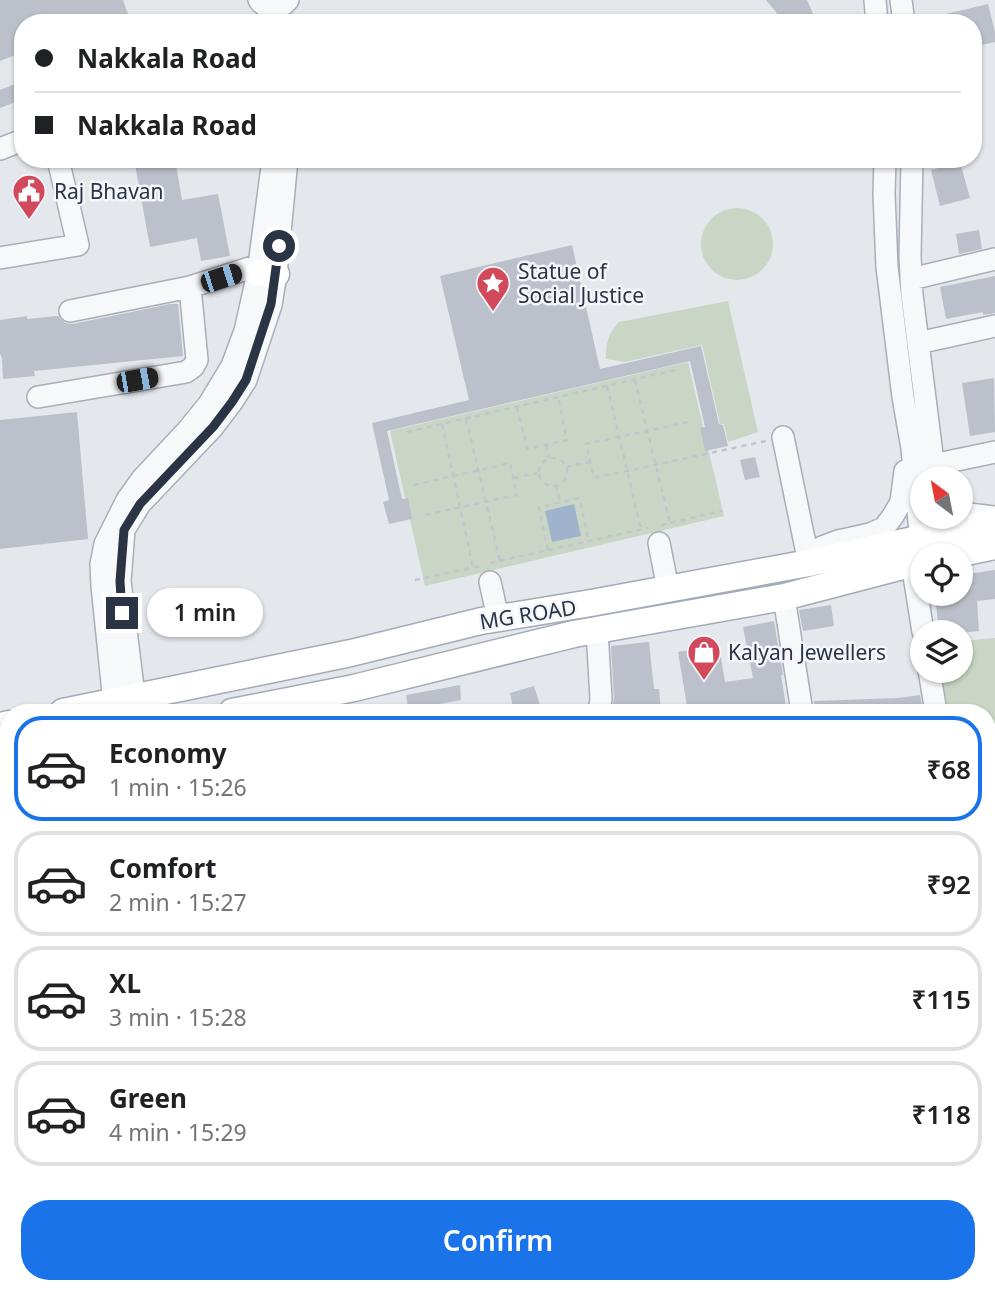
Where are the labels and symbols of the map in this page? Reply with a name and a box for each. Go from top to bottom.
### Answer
public building icon: Raj Bhavan [10,172,48,221]
place label: Raj Bhavan [54,177,164,205]
route start [263,230,295,262]
place label: Statue of Social Justice [518,257,644,309]
car [198,262,245,294]
place icon: Statue of Social Justice [474,264,512,313]
car [115,366,160,394]
north arrow [910,466,973,528]
callout: 1 min [146,588,262,638]
street label: MG ROAD [478,593,578,635]
route end [106,597,138,629]
shop icon: Kalyan Jewellers [685,633,723,682]
place label: Kalyan Jewellers [728,638,886,666]

